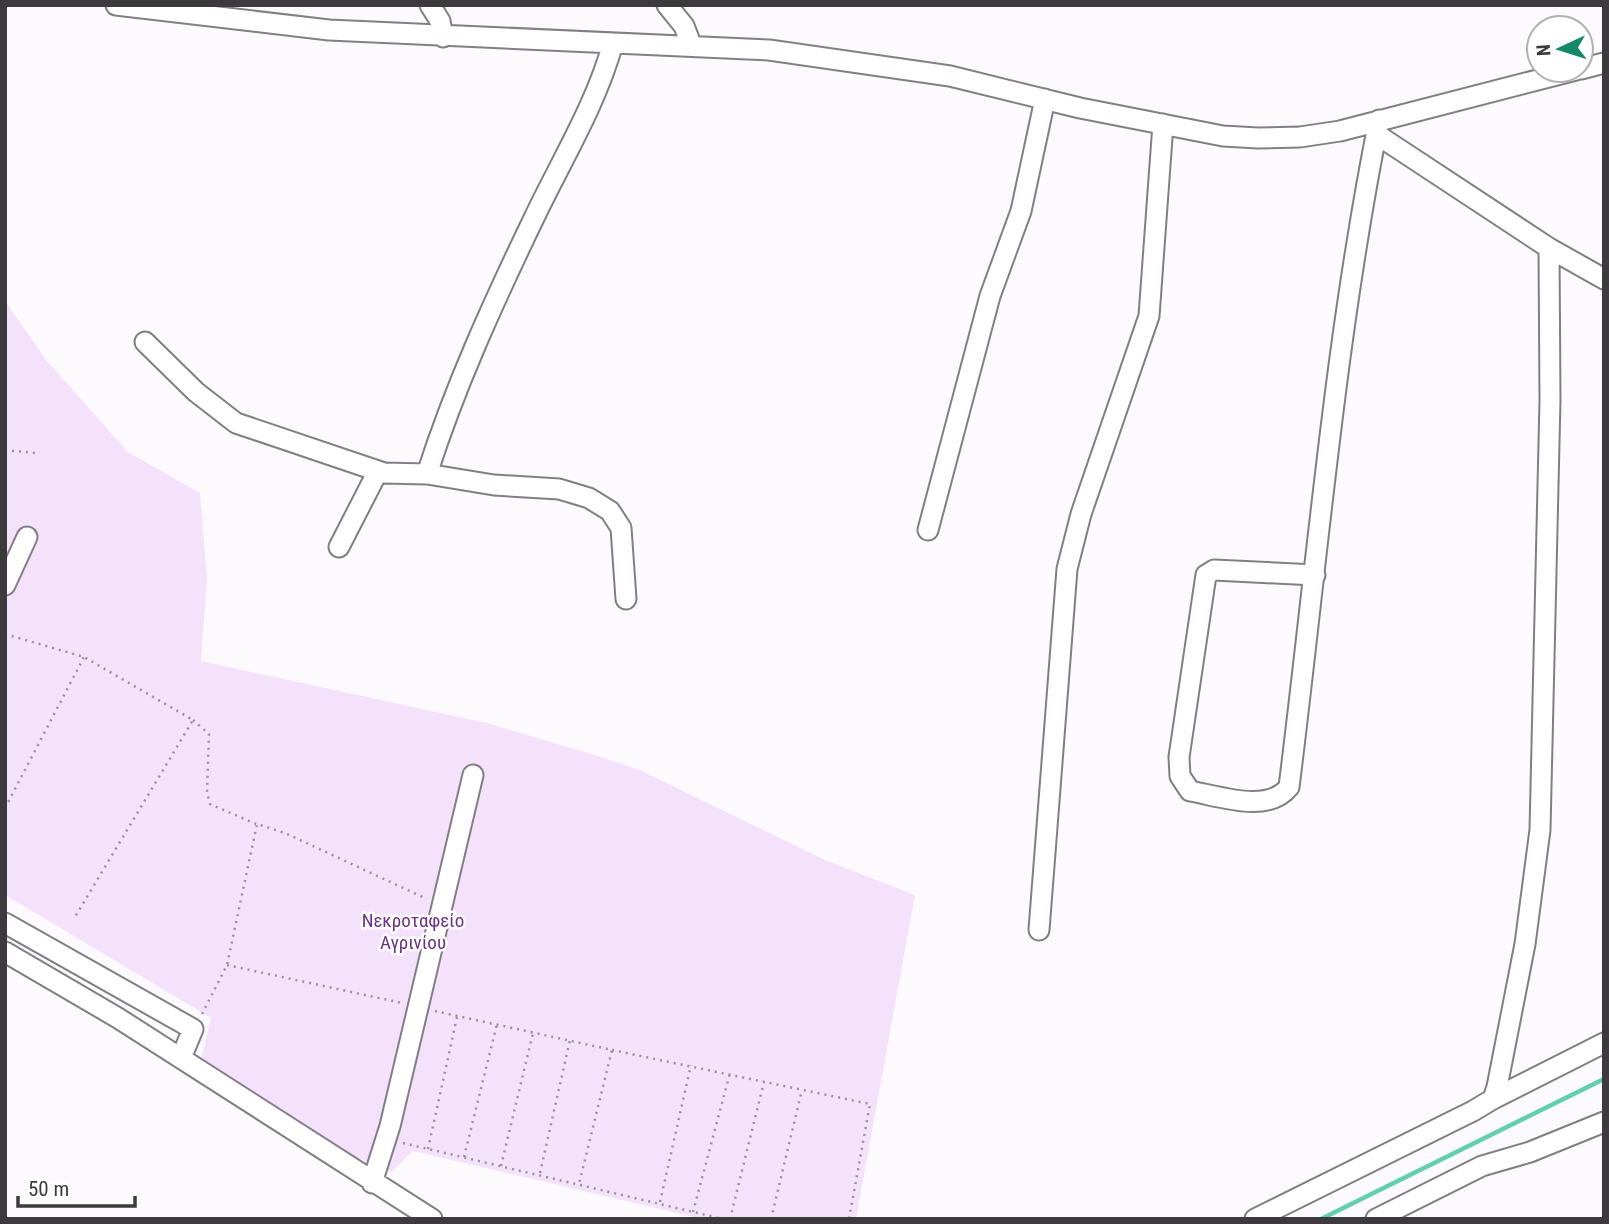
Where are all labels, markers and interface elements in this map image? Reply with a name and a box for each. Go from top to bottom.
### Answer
north arrow [1525,14,1595,84]
text: N [1532,44,1555,57]
park label: Νεκροταφείο Αγρινίου [362,909,464,954]
scale bar [18,1164,135,1208]
text: 50 m [28,1177,69,1201]

